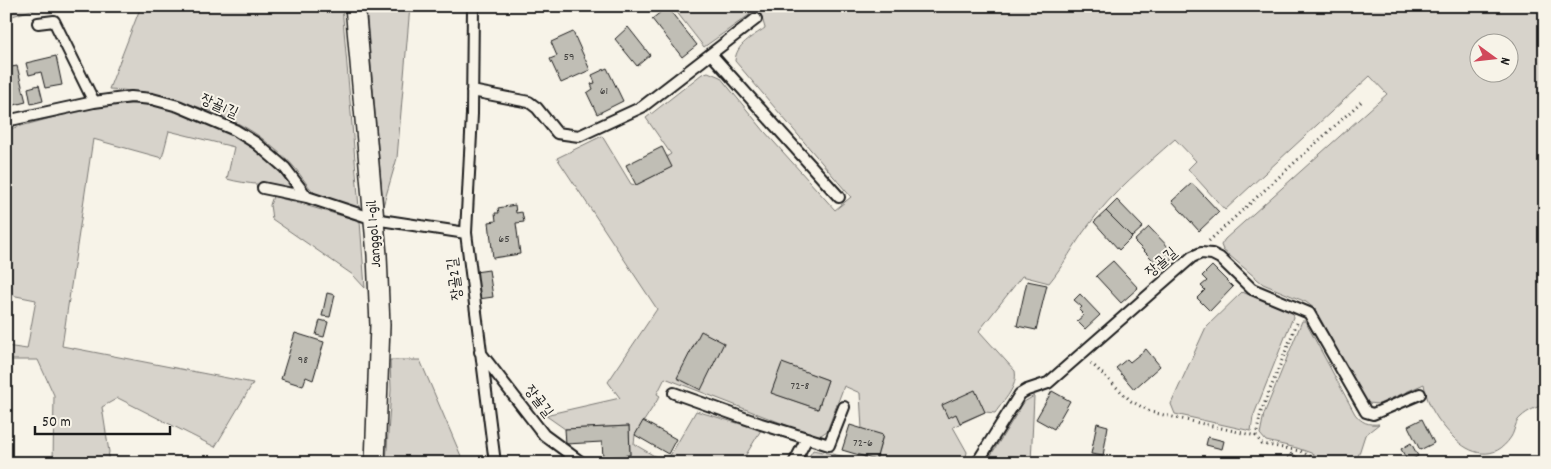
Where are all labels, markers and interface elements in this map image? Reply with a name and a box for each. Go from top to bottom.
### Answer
north arrow [1468,32,1518,82]
house number: 59 [563,49,575,66]
text: N [1494,55,1515,67]
house number: 61 [600,83,608,100]
street label: 장골1길 [196,89,242,125]
street label: Janggol 1-gil [362,199,388,268]
house number: 65 [498,231,510,248]
street label: 장골길 [1141,243,1183,283]
street label: 장골2길 [442,256,470,302]
house number: 98 [298,352,308,369]
house number: 72-8 [791,378,810,395]
street label: 장골길 [518,381,558,423]
scale bar [35,404,170,436]
text: 50 m [42,412,71,434]
house number: 72-6 [853,435,873,452]

